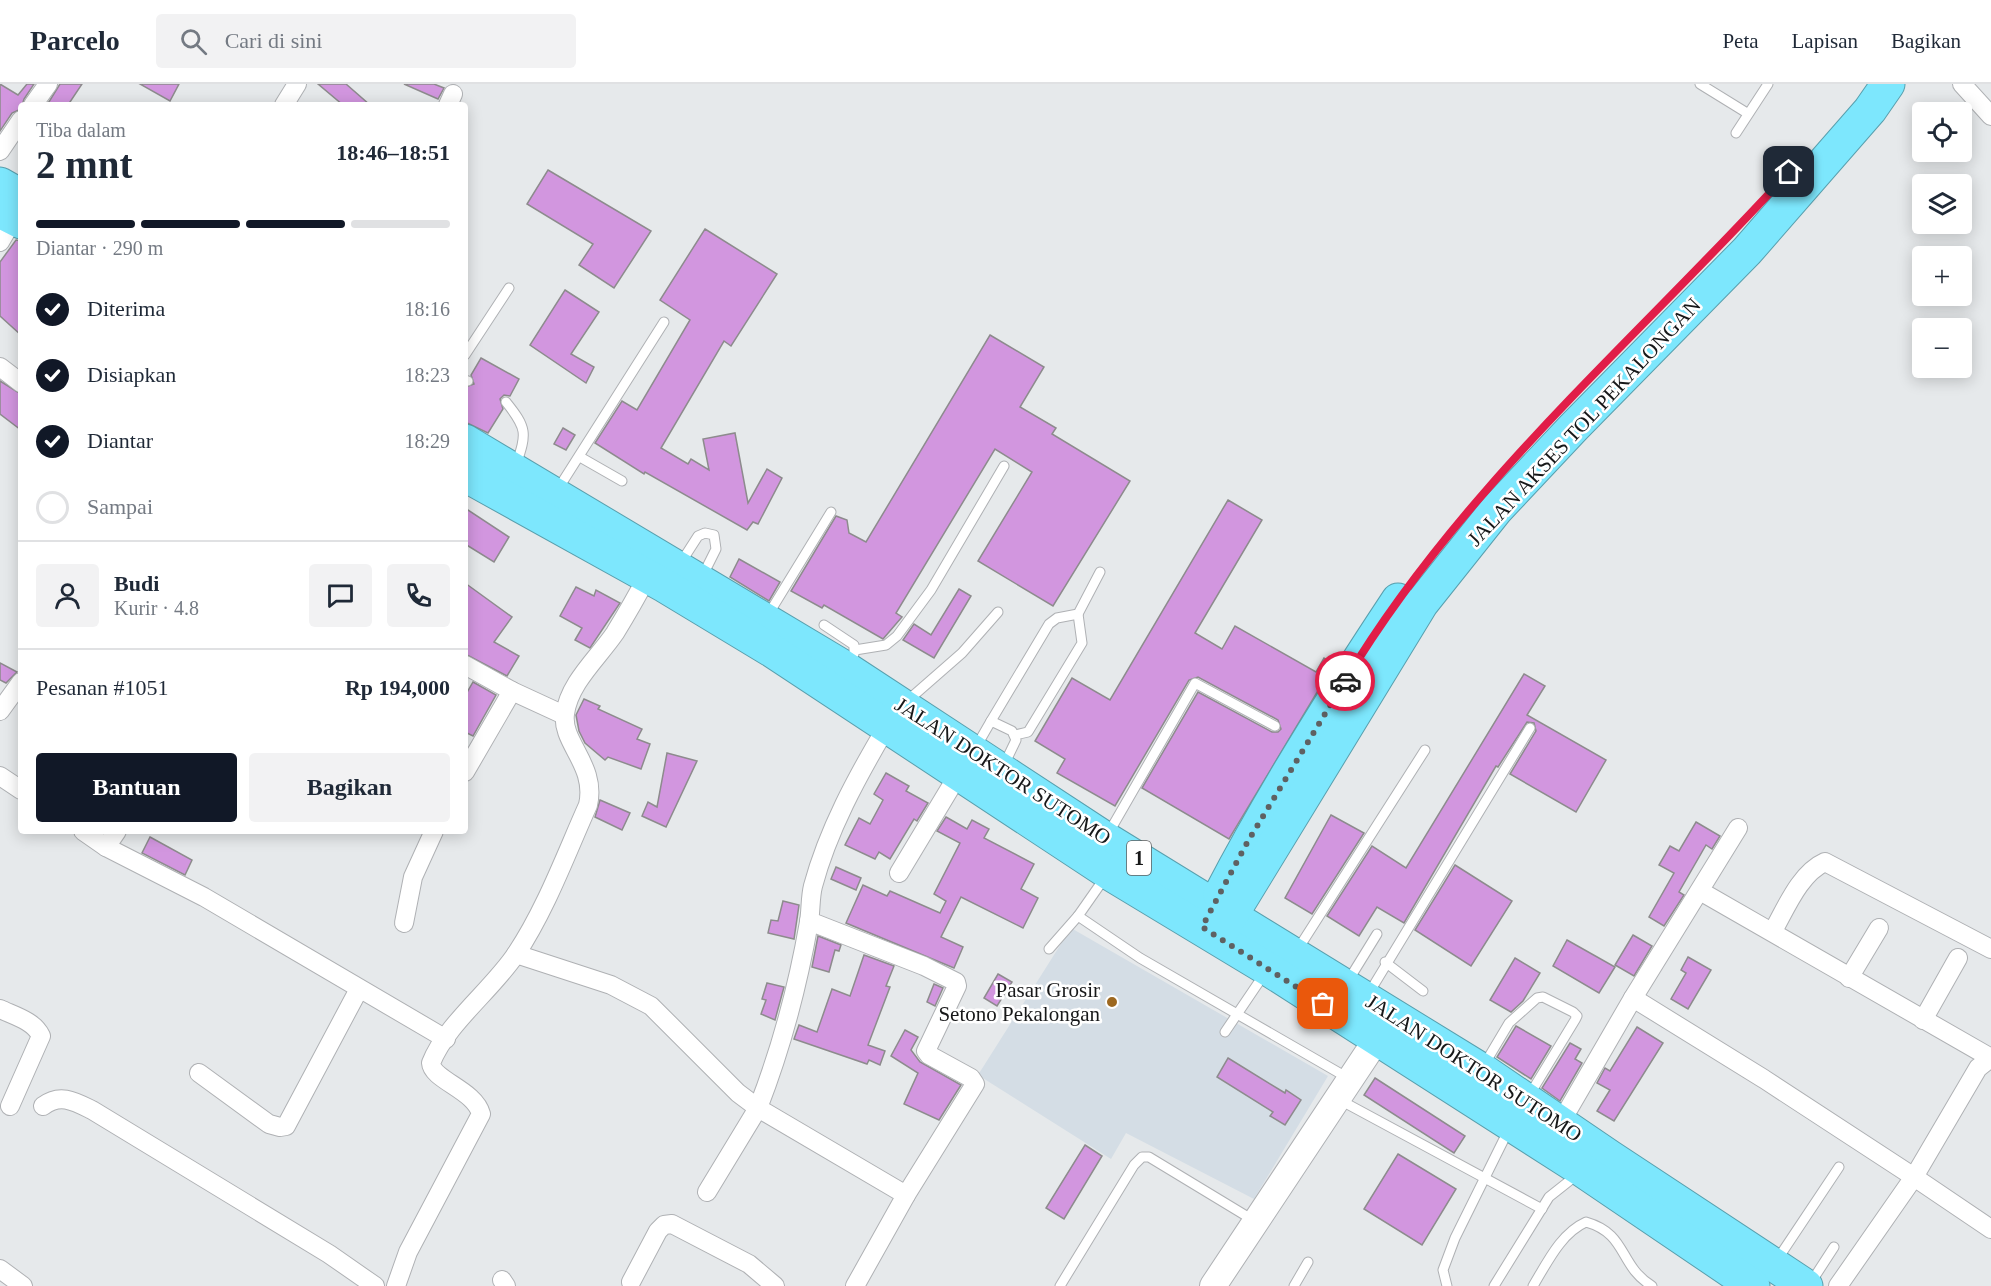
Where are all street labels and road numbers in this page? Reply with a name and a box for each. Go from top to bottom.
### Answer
street label: JALAN AKSES TOL PEKALONGAN [1463,293,1705,551]
street label: JALAN DOKTOR SUTOMO [891,692,1115,850]
road number: 1 [1127,841,1151,875]
street label: JALAN DOKTOR SUTOMO [1362,989,1586,1147]

